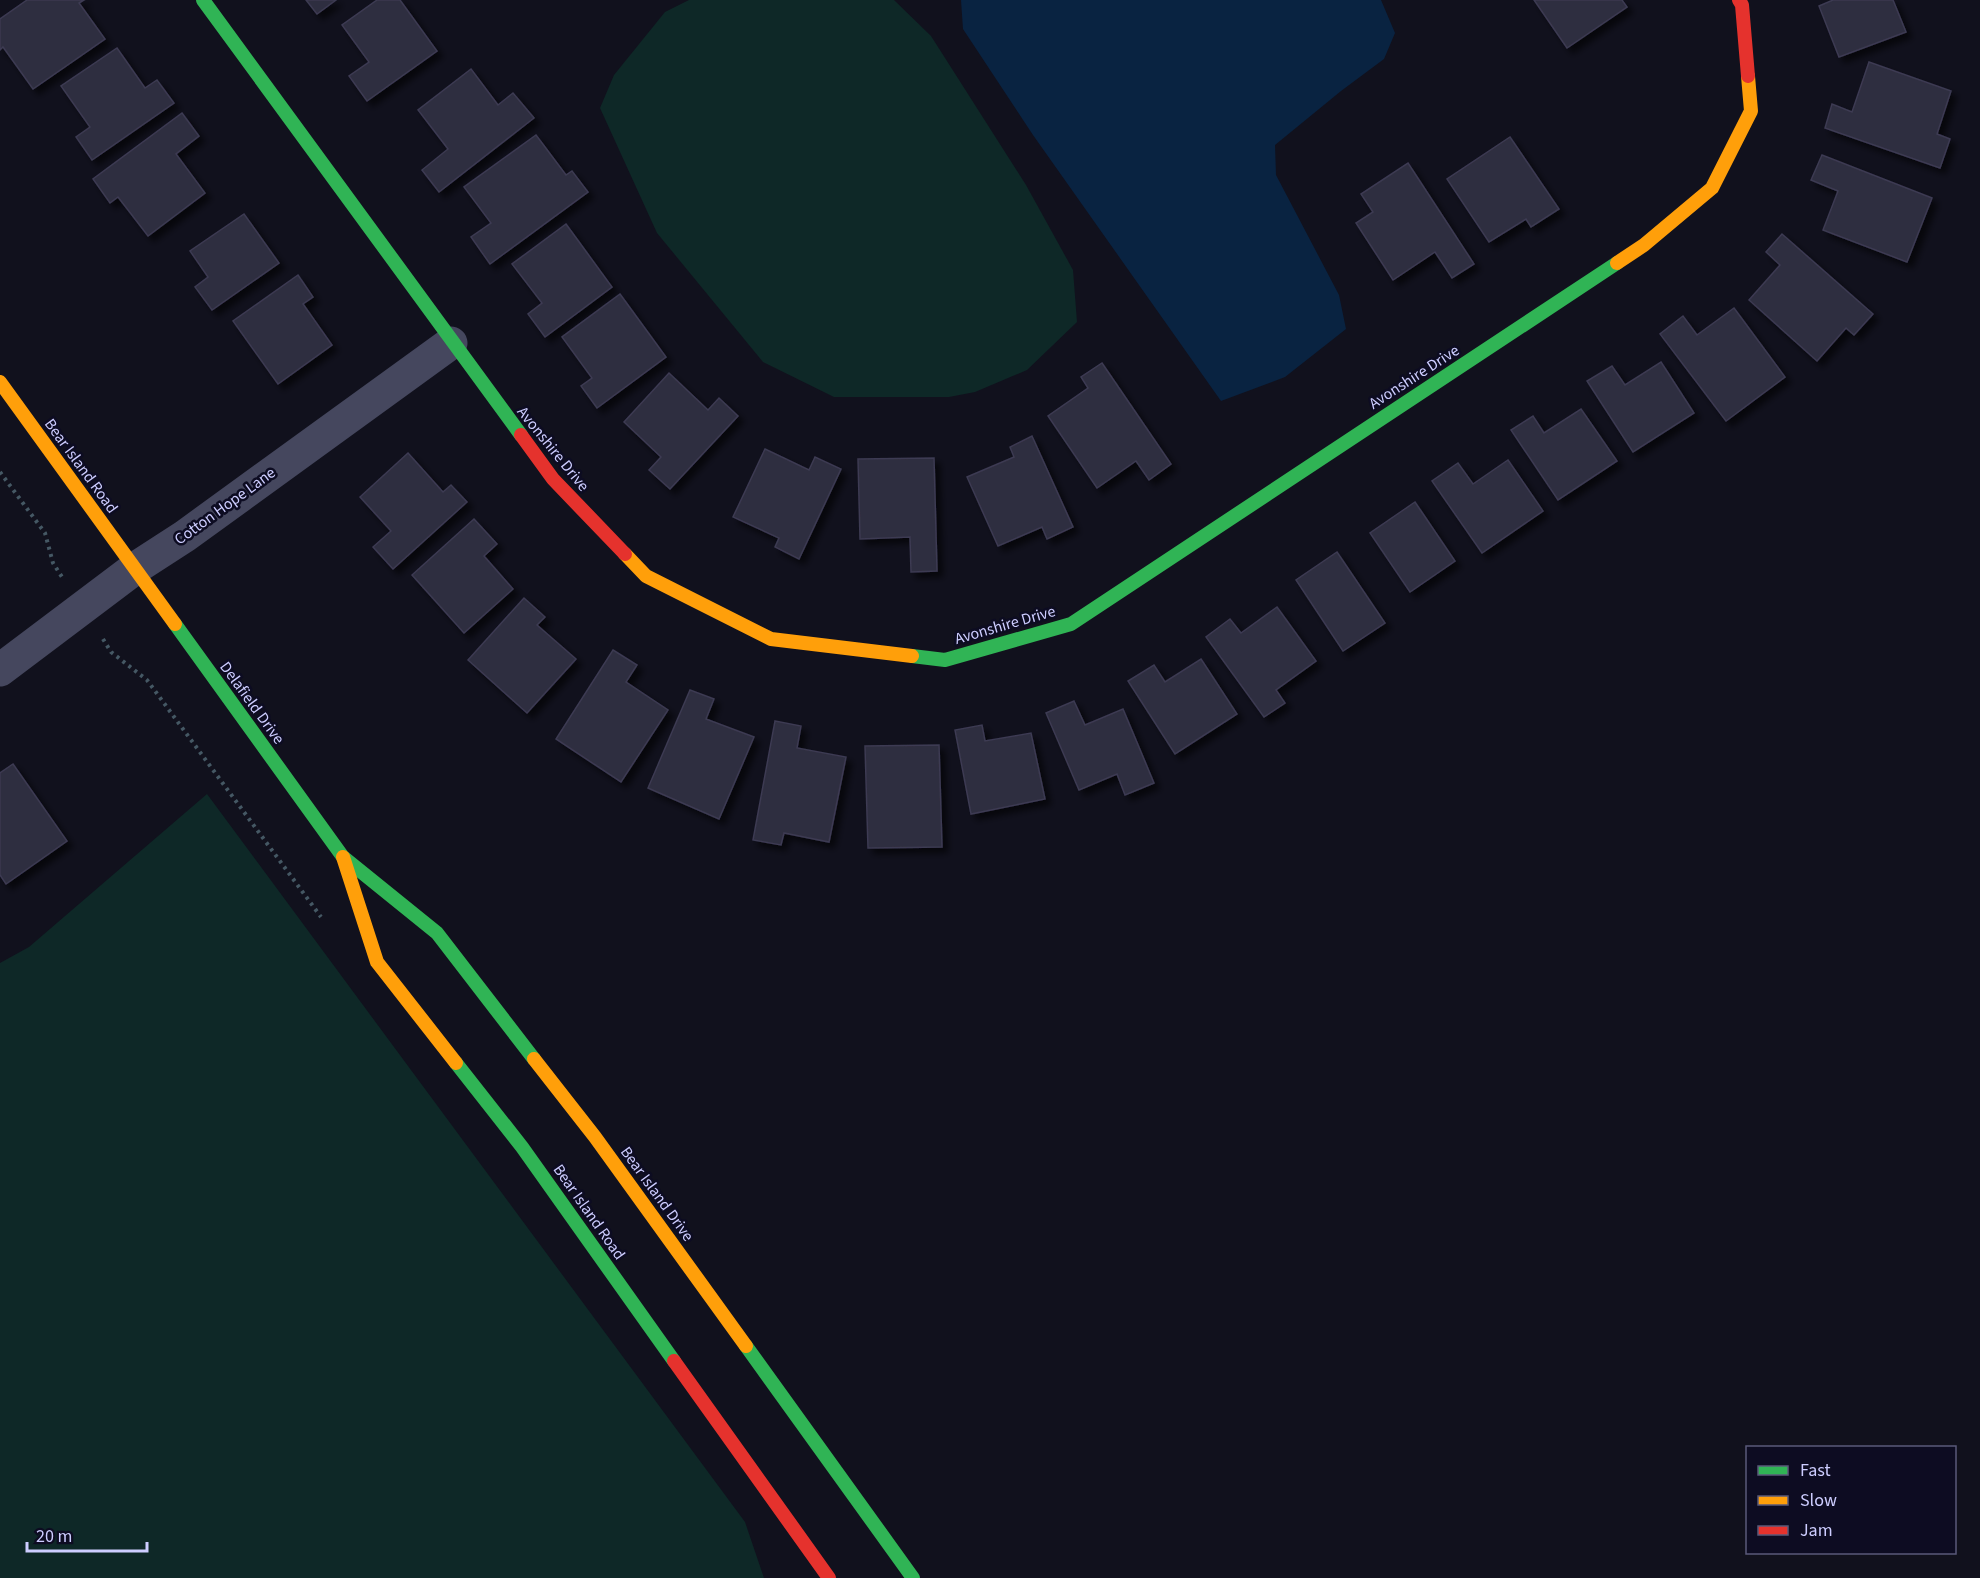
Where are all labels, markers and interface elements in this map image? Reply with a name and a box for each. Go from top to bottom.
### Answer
street label: Avonshire Drive [1364,339,1464,415]
street label: Avonshire Drive [512,402,594,496]
street label: Bear Island Road [39,414,123,518]
street label: Cotton Hope Lane [170,462,280,550]
street label: Avonshire Drive [952,600,1058,650]
street label: Delafield Drive [215,657,290,749]
street label: Bear Island Drive [615,1142,699,1246]
street label: Bear Island Road [548,1160,630,1264]
legend [1746,1446,1956,1554]
text: Fast [1800,1458,1831,1483]
text: Slow [1800,1488,1837,1513]
scale bar [27,1515,147,1553]
text: Jam [1800,1518,1833,1543]
text: 20 m [36,1524,72,1549]

